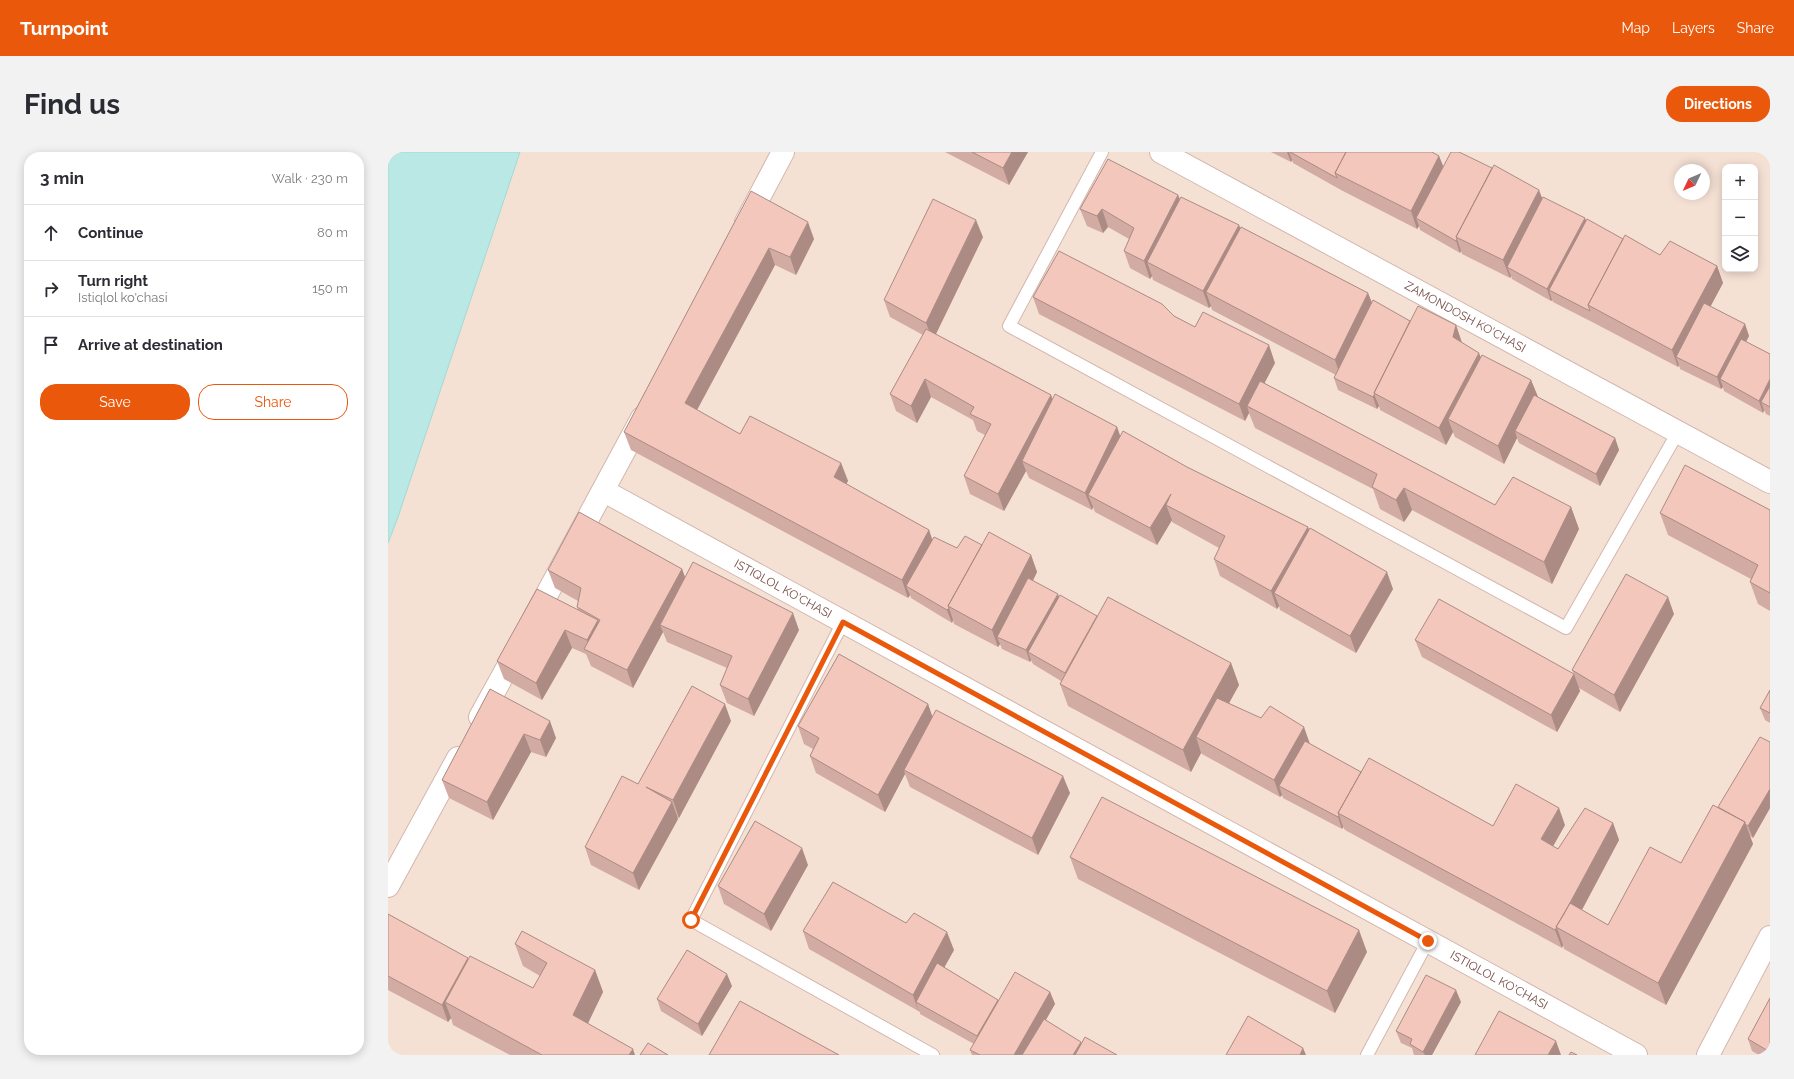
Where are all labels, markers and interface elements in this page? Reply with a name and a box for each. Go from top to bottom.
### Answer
text: Turnpoint [20,17,108,39]
text: Map [1622,20,1650,36]
text: Layers [1672,20,1715,36]
text: Share [1737,20,1774,36]
button: Directions [1666,86,1770,122]
text: Find us [24,88,120,121]
north arrow [1674,164,1710,200]
map controls [1722,164,1758,272]
button: + [1722,164,1758,200]
text: 3 min [40,168,84,188]
text: Walk · 230 m [272,171,348,186]
button: − [1722,200,1758,236]
icon: ahead [40,222,62,244]
text: Continue [78,224,143,242]
text: 80 m [317,225,348,240]
button: layers [1722,236,1758,272]
text: Turn right [78,272,148,290]
icon: right [40,278,62,300]
street label: ZAMONDOSH KO'CHASI [1402,278,1528,355]
text: 150 m [312,281,348,296]
text: Istiqlol ko'chasi [78,290,167,305]
icon: arrive [40,334,62,356]
text: Arrive at destination [78,336,223,354]
button: Save [40,384,190,420]
button: Share [198,384,348,420]
street label: ISTIQLOL KO'CHASI [732,557,834,621]
route start [682,911,700,929]
route end [1419,932,1437,950]
street label: ISTIQLOL KO'CHASI [1448,948,1550,1012]

